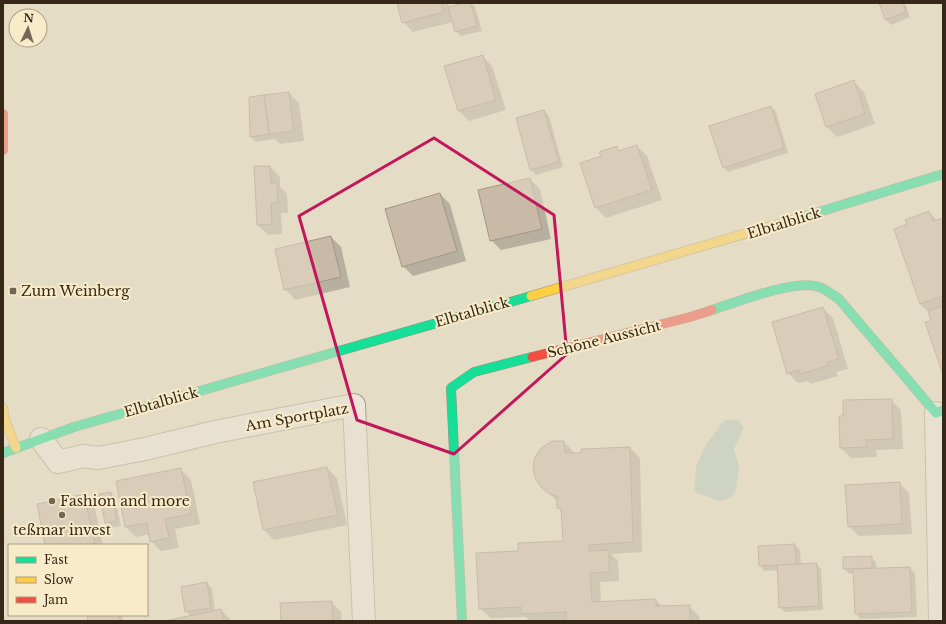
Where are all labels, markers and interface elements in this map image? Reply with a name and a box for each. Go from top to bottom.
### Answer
north arrow [8,8,48,48]
text: N [23,11,35,25]
street label: Elbtalblick [745,203,823,243]
place label: Zum Weinberg [21,282,130,300]
marker: Zum Weinberg [8,286,18,296]
street label: Elbtalblick [433,293,511,331]
street label: Schöne Aussicht [545,316,663,362]
street label: Elbtalblick [122,383,200,421]
street label: Am Sportplatz [243,399,350,435]
place label: Fashion and more [60,492,190,510]
marker: Fashion and more [47,496,57,506]
marker: teßmar invest [57,510,67,520]
place label: teßmar invest [13,521,112,539]
legend [8,544,148,616]
text: Fast [44,552,69,567]
text: Slow [44,572,74,587]
text: Jam [42,592,68,607]

